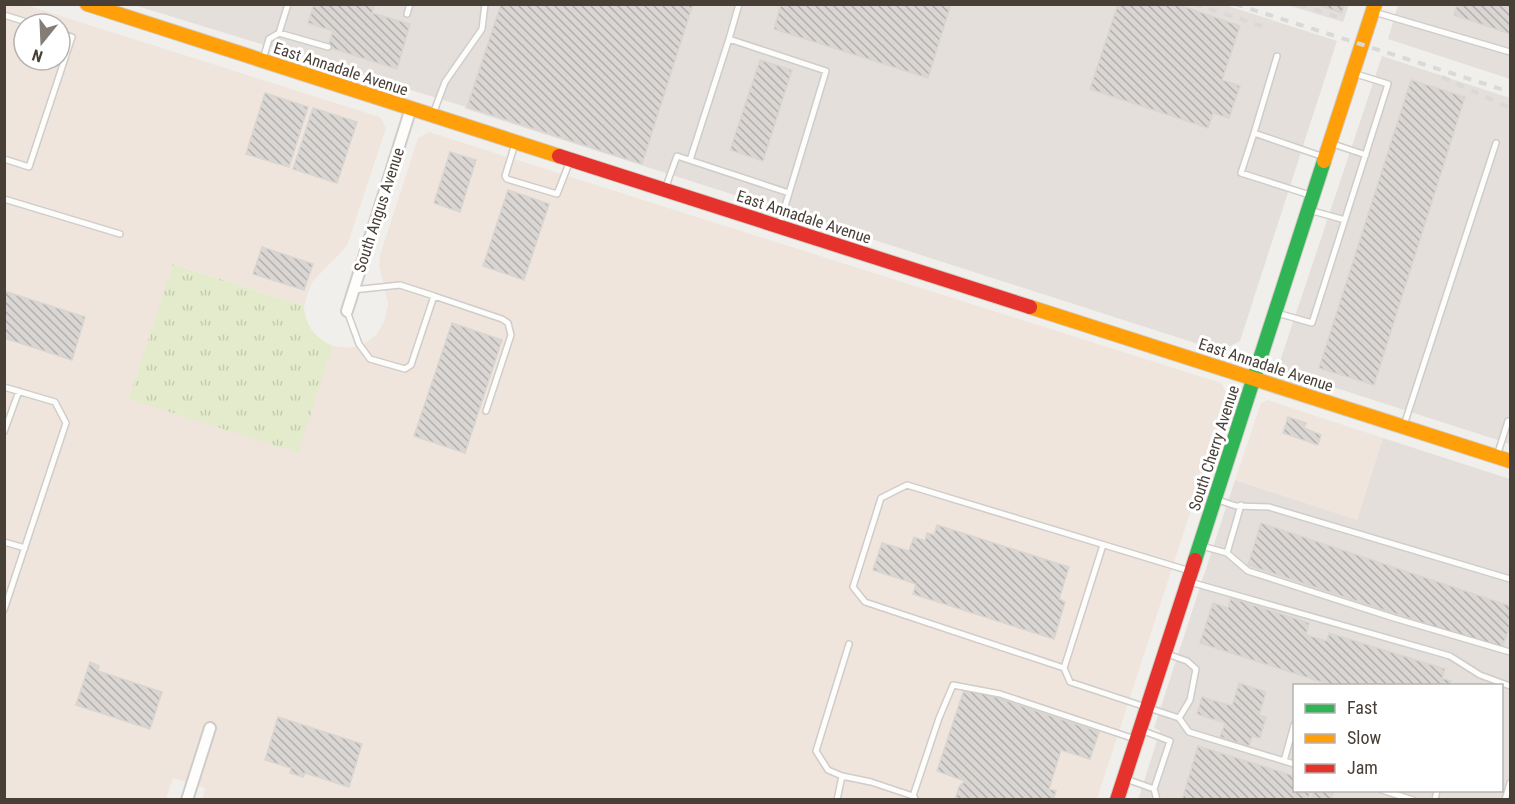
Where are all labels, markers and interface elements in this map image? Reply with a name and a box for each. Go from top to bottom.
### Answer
north arrow [12,12,72,72]
street label: East Annadale Avenue [271,38,411,100]
text: N [30,45,45,66]
street label: South Angus Avenue [350,145,408,275]
street label: East Annadale Avenue [734,186,874,248]
street label: East Annadale Avenue [1196,334,1336,396]
street label: South Cherry Avenue [1185,383,1243,513]
legend [1293,684,1503,792]
text: Fast [1347,697,1378,718]
text: Slow [1347,727,1382,748]
text: Jam [1347,757,1378,778]

